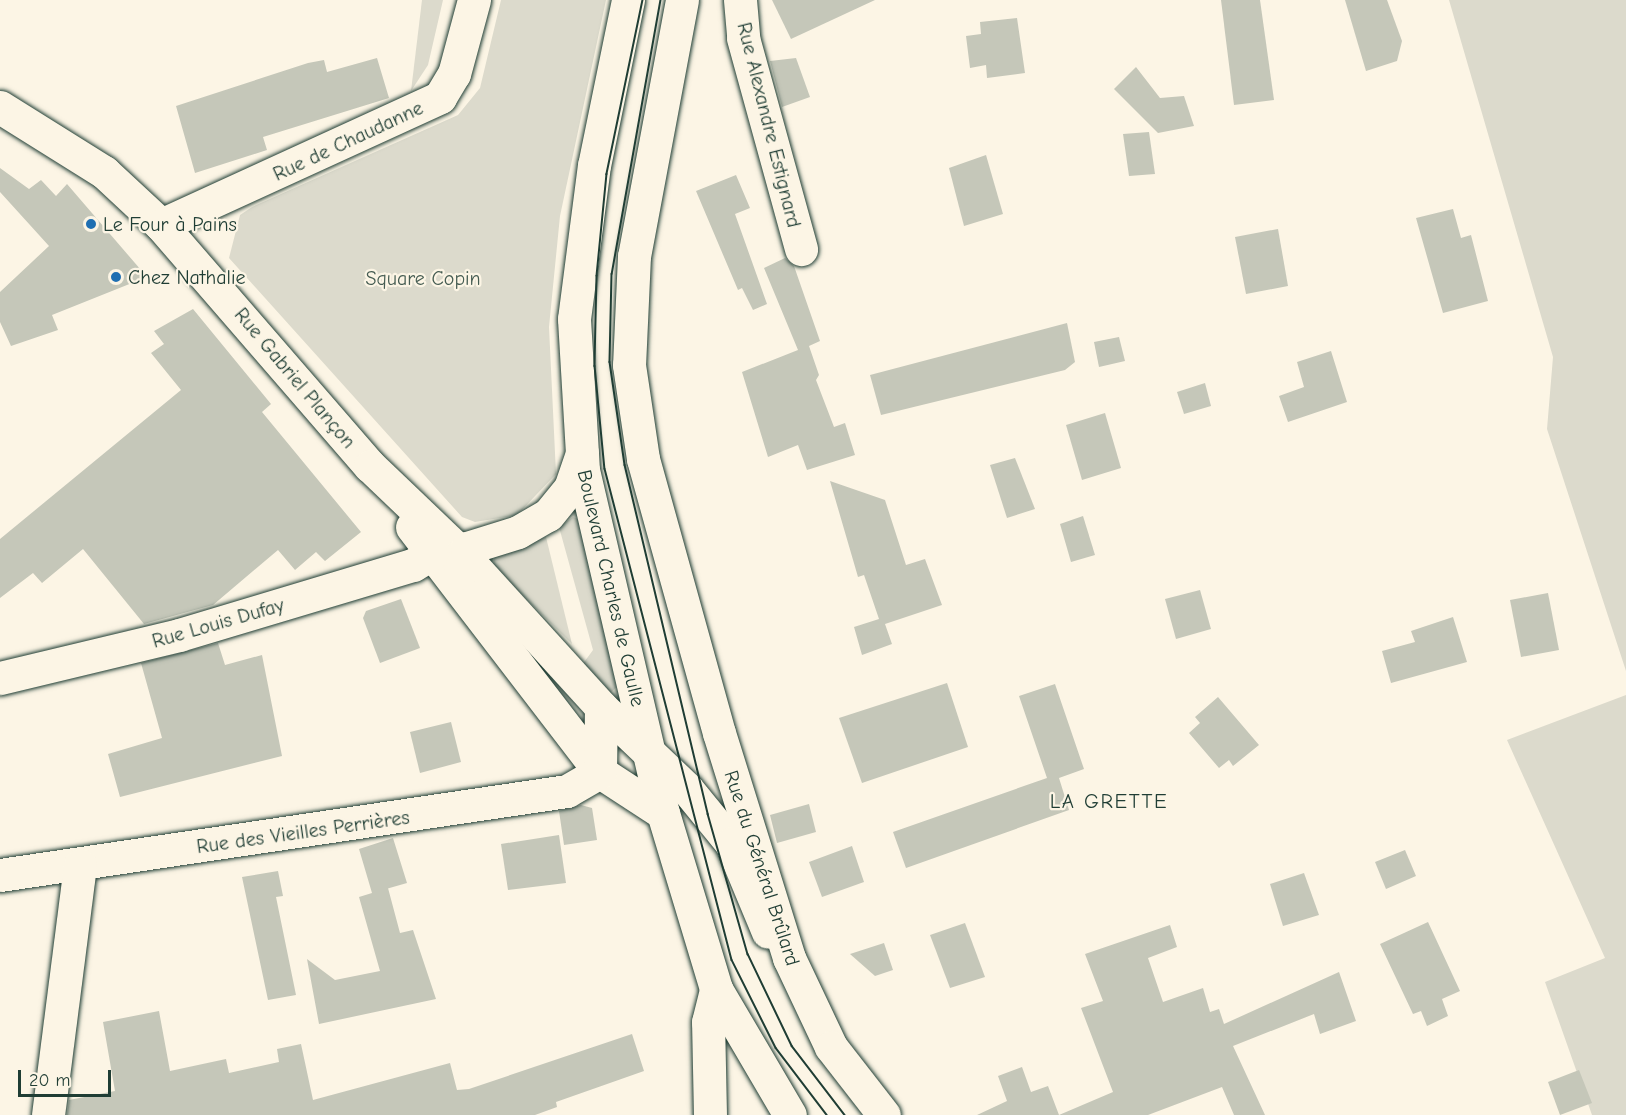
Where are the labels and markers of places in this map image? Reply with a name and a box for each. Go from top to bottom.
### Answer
place label: Le Four à Pains [103,212,237,236]
marker: Le Four à Pains [84,217,98,231]
place label: Chez Nathalie [128,265,246,289]
marker: Chez Nathalie [109,270,123,284]

